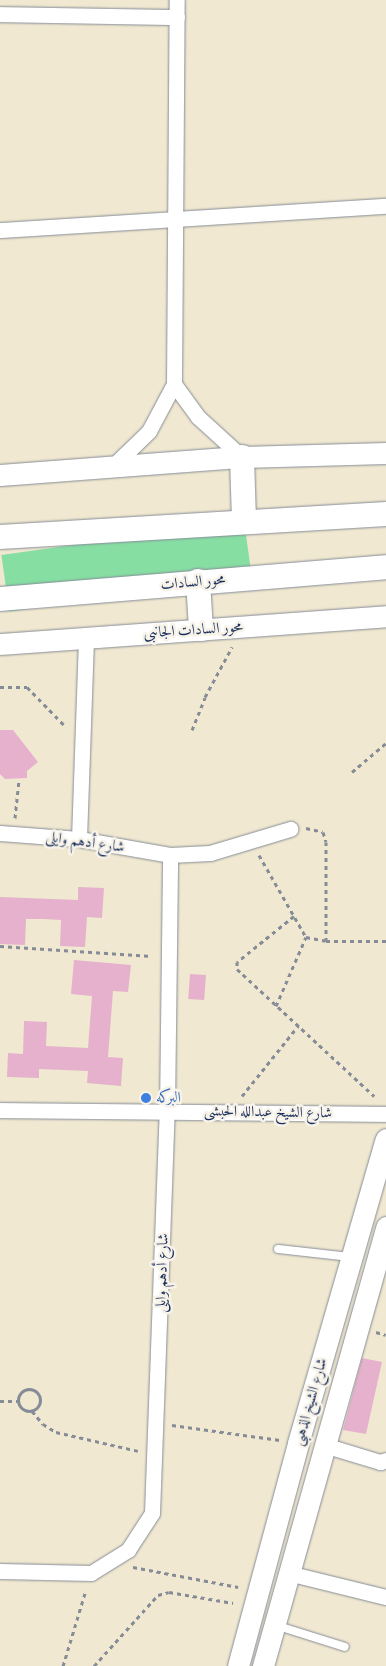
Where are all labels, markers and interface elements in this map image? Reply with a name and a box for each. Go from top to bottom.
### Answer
street label: محور السادات [160,570,226,594]
street label: محور السادات الجانبى [143,618,243,642]
street label: شارع أدهم وايلى [45,828,125,856]
place label: البركه [156,1089,181,1107]
marker: البركه [140,1092,152,1104]
street label: شارع الشيخ عبدالله الحبشى [204,1102,332,1122]
street label: شارع أدهم وايلى [152,1233,172,1313]
street label: شارع الشيخ الذهبى [289,1356,331,1448]

